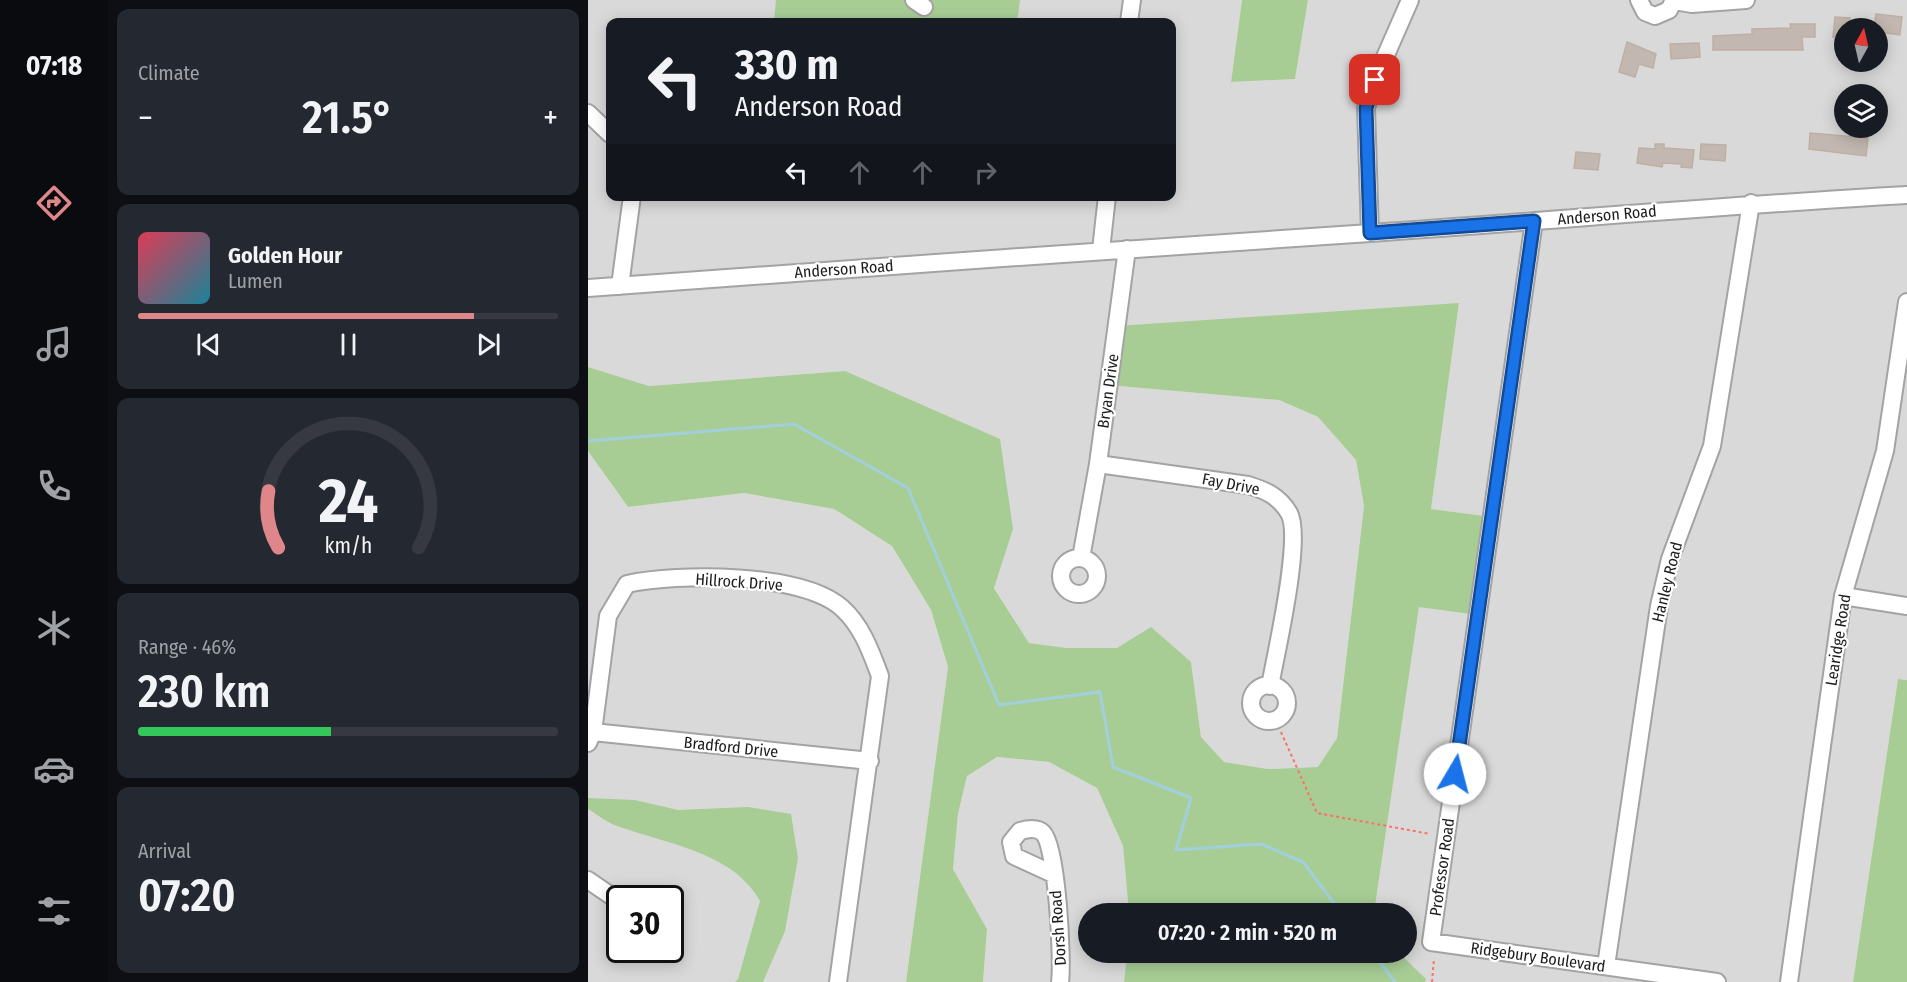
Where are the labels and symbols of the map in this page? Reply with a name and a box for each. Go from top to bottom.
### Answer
north arrow [1834,18,1888,72]
pin [1349,54,1400,105]
street label: Anderson Road [1557,201,1657,229]
street label: Anderson Road [794,256,894,282]
street label: Bryan Drive [1093,352,1123,430]
street label: Fay Drive [1201,469,1262,499]
street label: Hanley Road [1648,540,1686,624]
street label: Hillrock Drive [695,569,783,595]
street label: Learidge Road [1821,593,1855,687]
street label: Bradford Drive [683,733,779,761]
position arrow [1423,742,1487,806]
street label: Professor Road [1426,817,1458,917]
speed limit sign: 30 [606,885,684,963]
street label: Dorsh Road [1046,890,1070,966]
street label: Ridgebury Boulevard [1469,938,1607,976]

